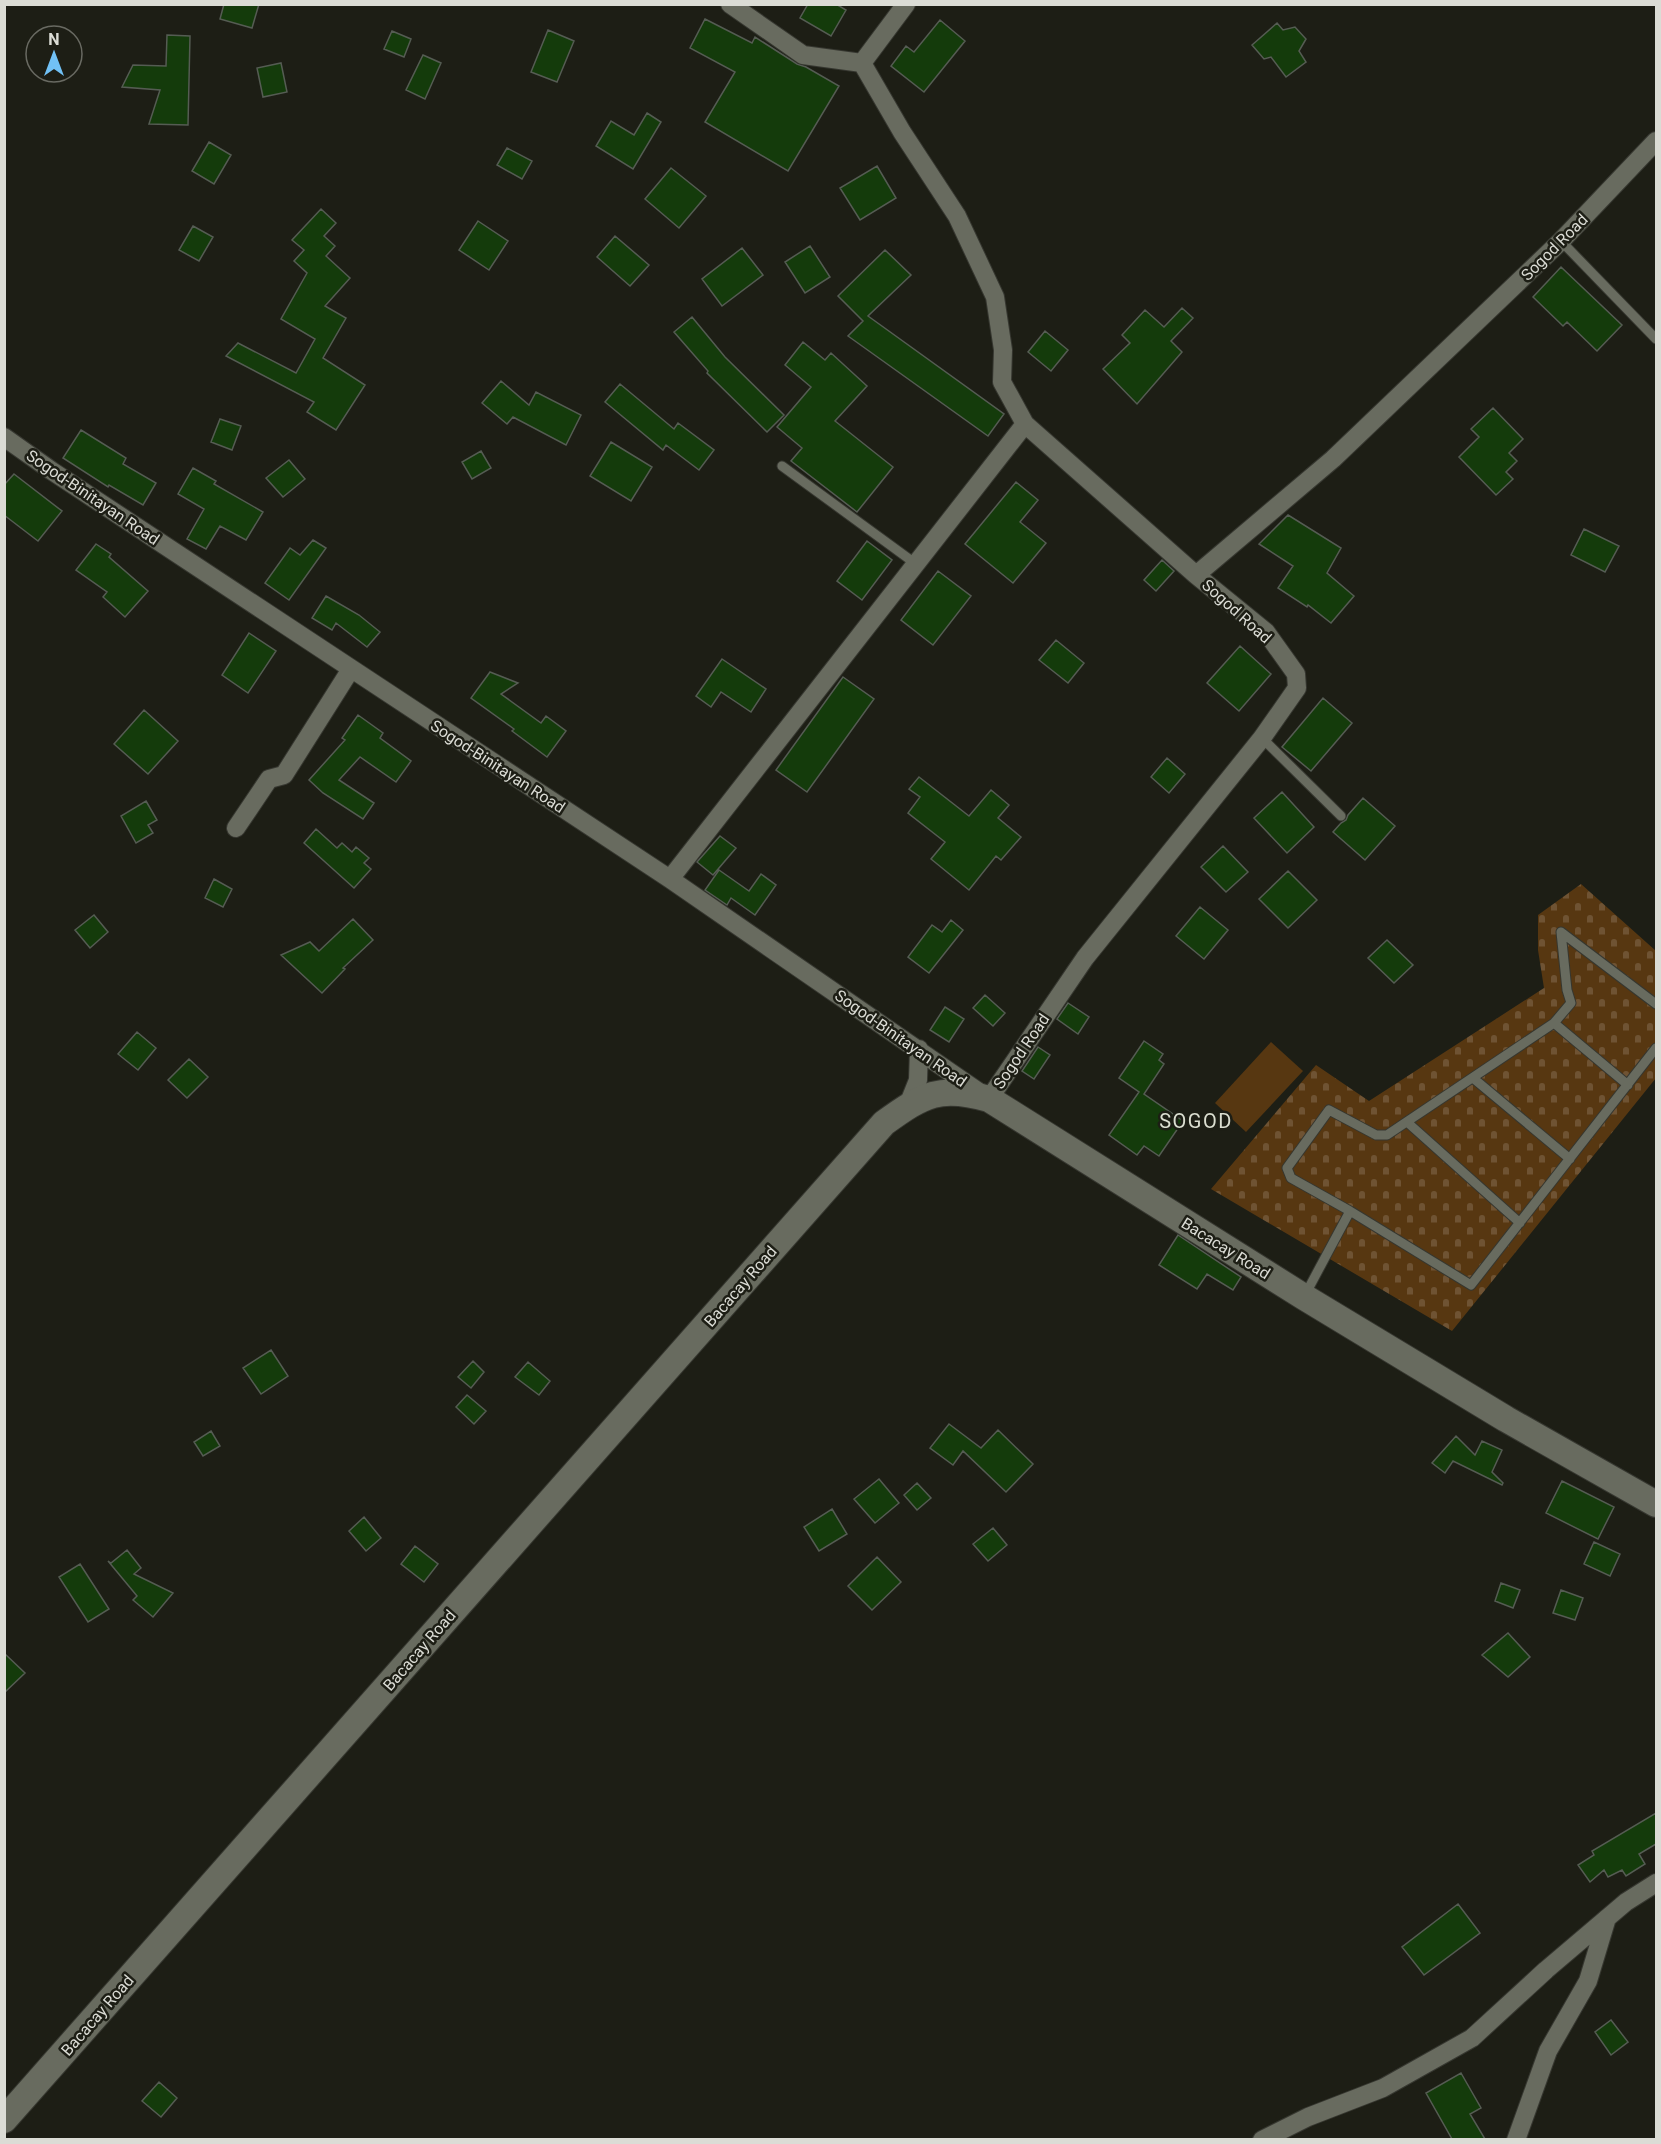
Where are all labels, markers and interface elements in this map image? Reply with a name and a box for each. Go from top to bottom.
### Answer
north arrow [24,24,84,84]
text: N [48,30,60,49]
street label: Sogod Road [1517,210,1592,285]
street label: Sogod-Binitayan Road [23,446,163,549]
street label: Sogod Road [1198,575,1275,647]
street label: Sogod-Binitayan Road [427,716,568,817]
street label: Sogod-Binitayan Road [831,986,970,1091]
street label: Sogod Road [989,1010,1053,1092]
district label: SOGOD [1159,1109,1233,1133]
street label: Bacacay Road [1178,1214,1274,1283]
street label: Bacacay Road [700,1242,781,1331]
street label: Bacacay Road [379,1606,460,1695]
street label: Bacacay Road [57,1971,138,2060]

